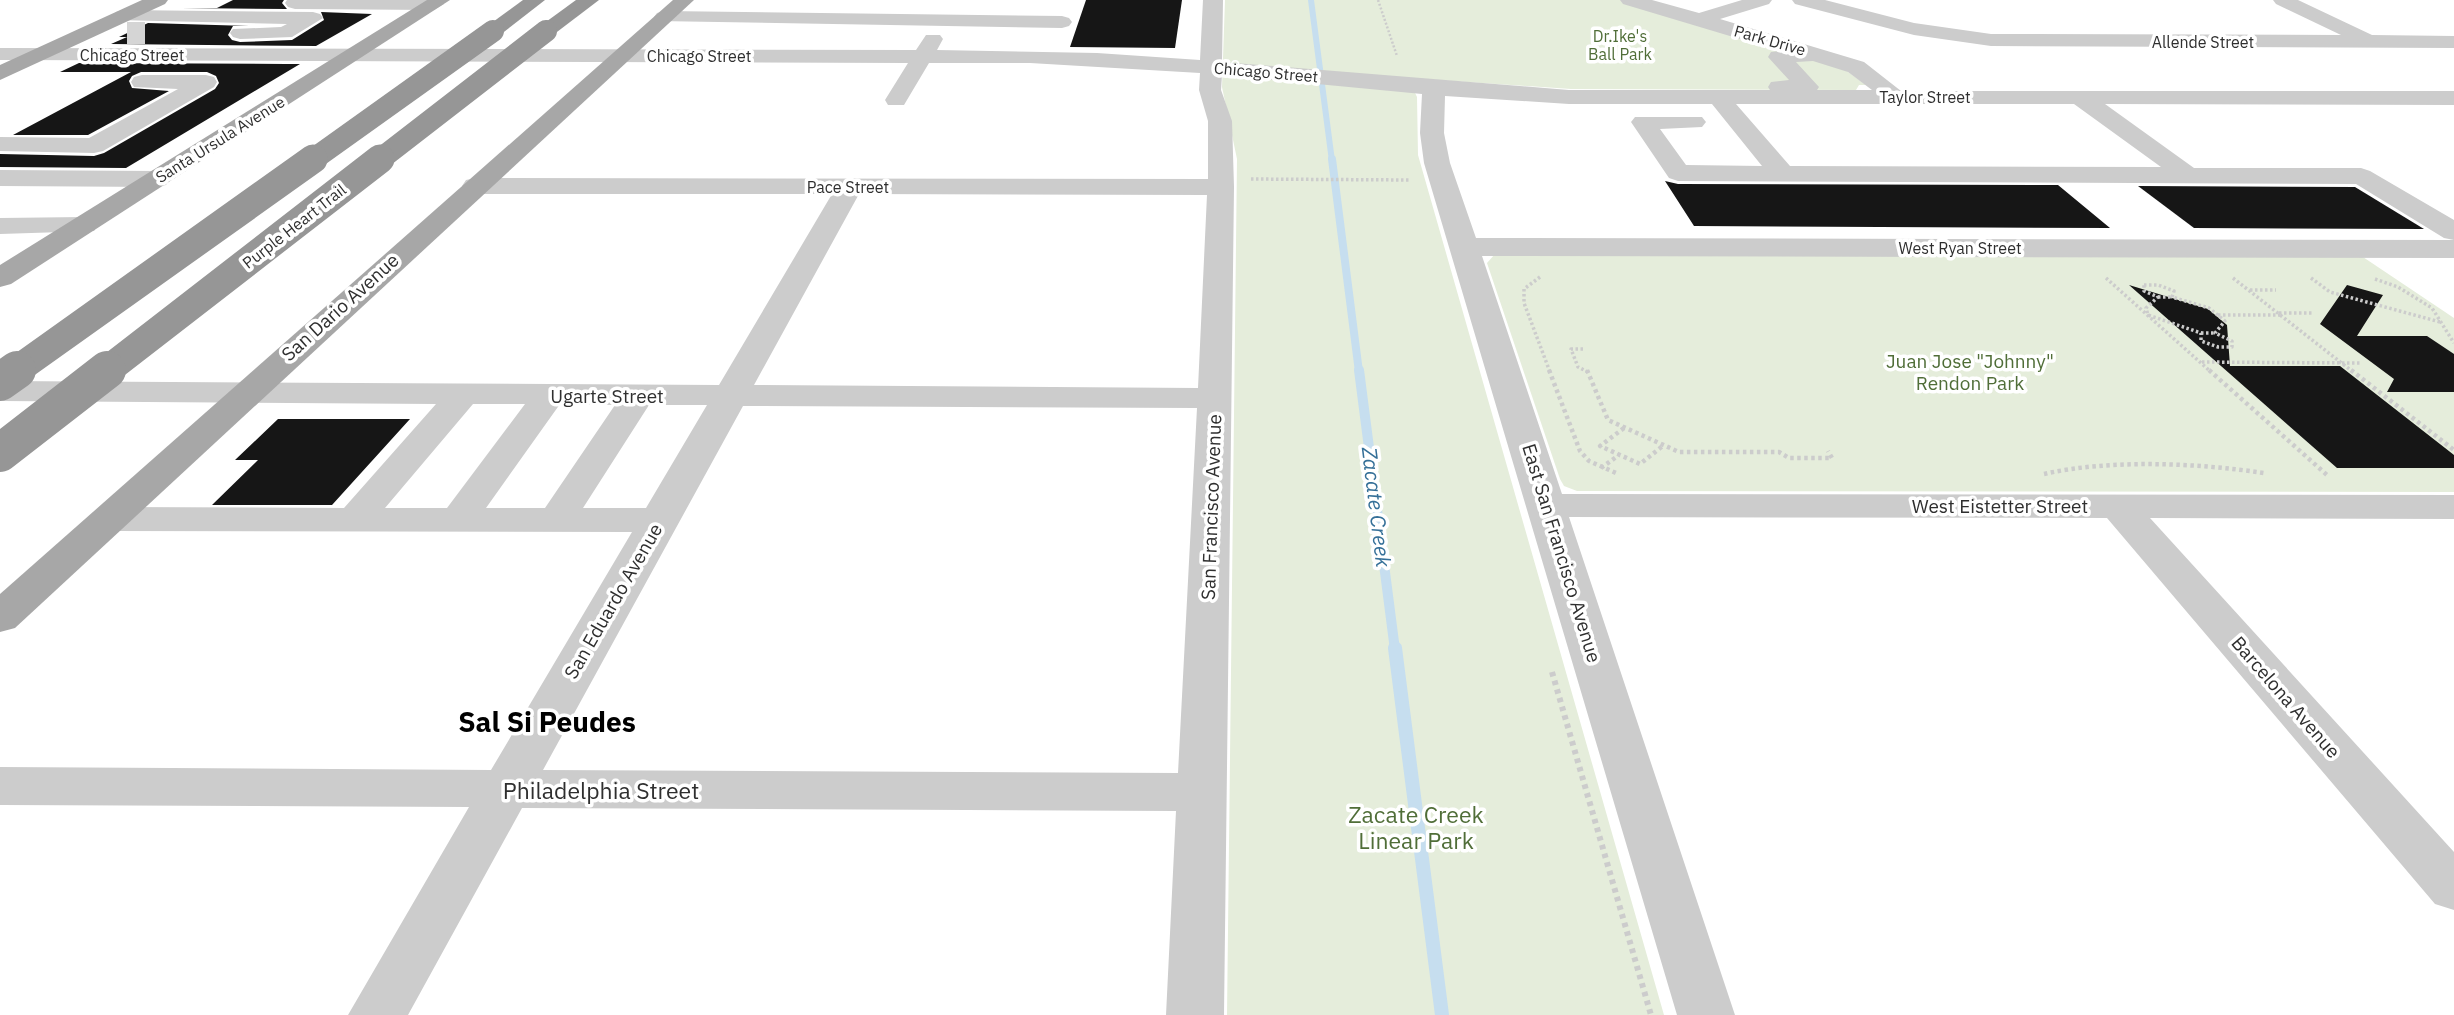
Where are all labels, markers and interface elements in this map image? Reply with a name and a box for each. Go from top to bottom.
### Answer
street label: Park Drive [1732,20,1808,60]
park label: Dr.Ike's Ball Park [1588,26,1652,64]
street label: Allende Street [2152,32,2254,52]
street label: Chicago Street [80,45,184,65]
street label: Chicago Street [647,46,751,66]
street label: Chicago Street [1213,57,1319,87]
street label: Taylor Street [1879,87,1971,107]
street label: Santa Ursula Avenue [152,91,288,187]
street label: Pace Street [807,177,889,197]
street label: Purple Heart Trail [238,179,350,273]
street label: West Ryan Street [1898,238,2022,258]
street label: San Dario Avenue [276,248,404,366]
park label: Juan Jose "Johnny" Rendon Park [1886,349,2054,395]
street label: Ugarte Street [550,384,664,408]
street label: San Francisco Avenue [1196,414,1226,600]
street label: East San Francisco Avenue [1517,441,1607,665]
water label: Zacate Creek [1356,444,1398,570]
street label: West Eistetter Street [1912,494,2088,518]
street label: San Eduardo Avenue [559,519,667,683]
street label: Barcelona Avenue [2226,631,2346,763]
district label: Sal Si Peudes [458,703,636,740]
street label: Philadelphia Street [503,775,699,805]
park label: Zacate Creek Linear Park [1348,799,1484,855]

